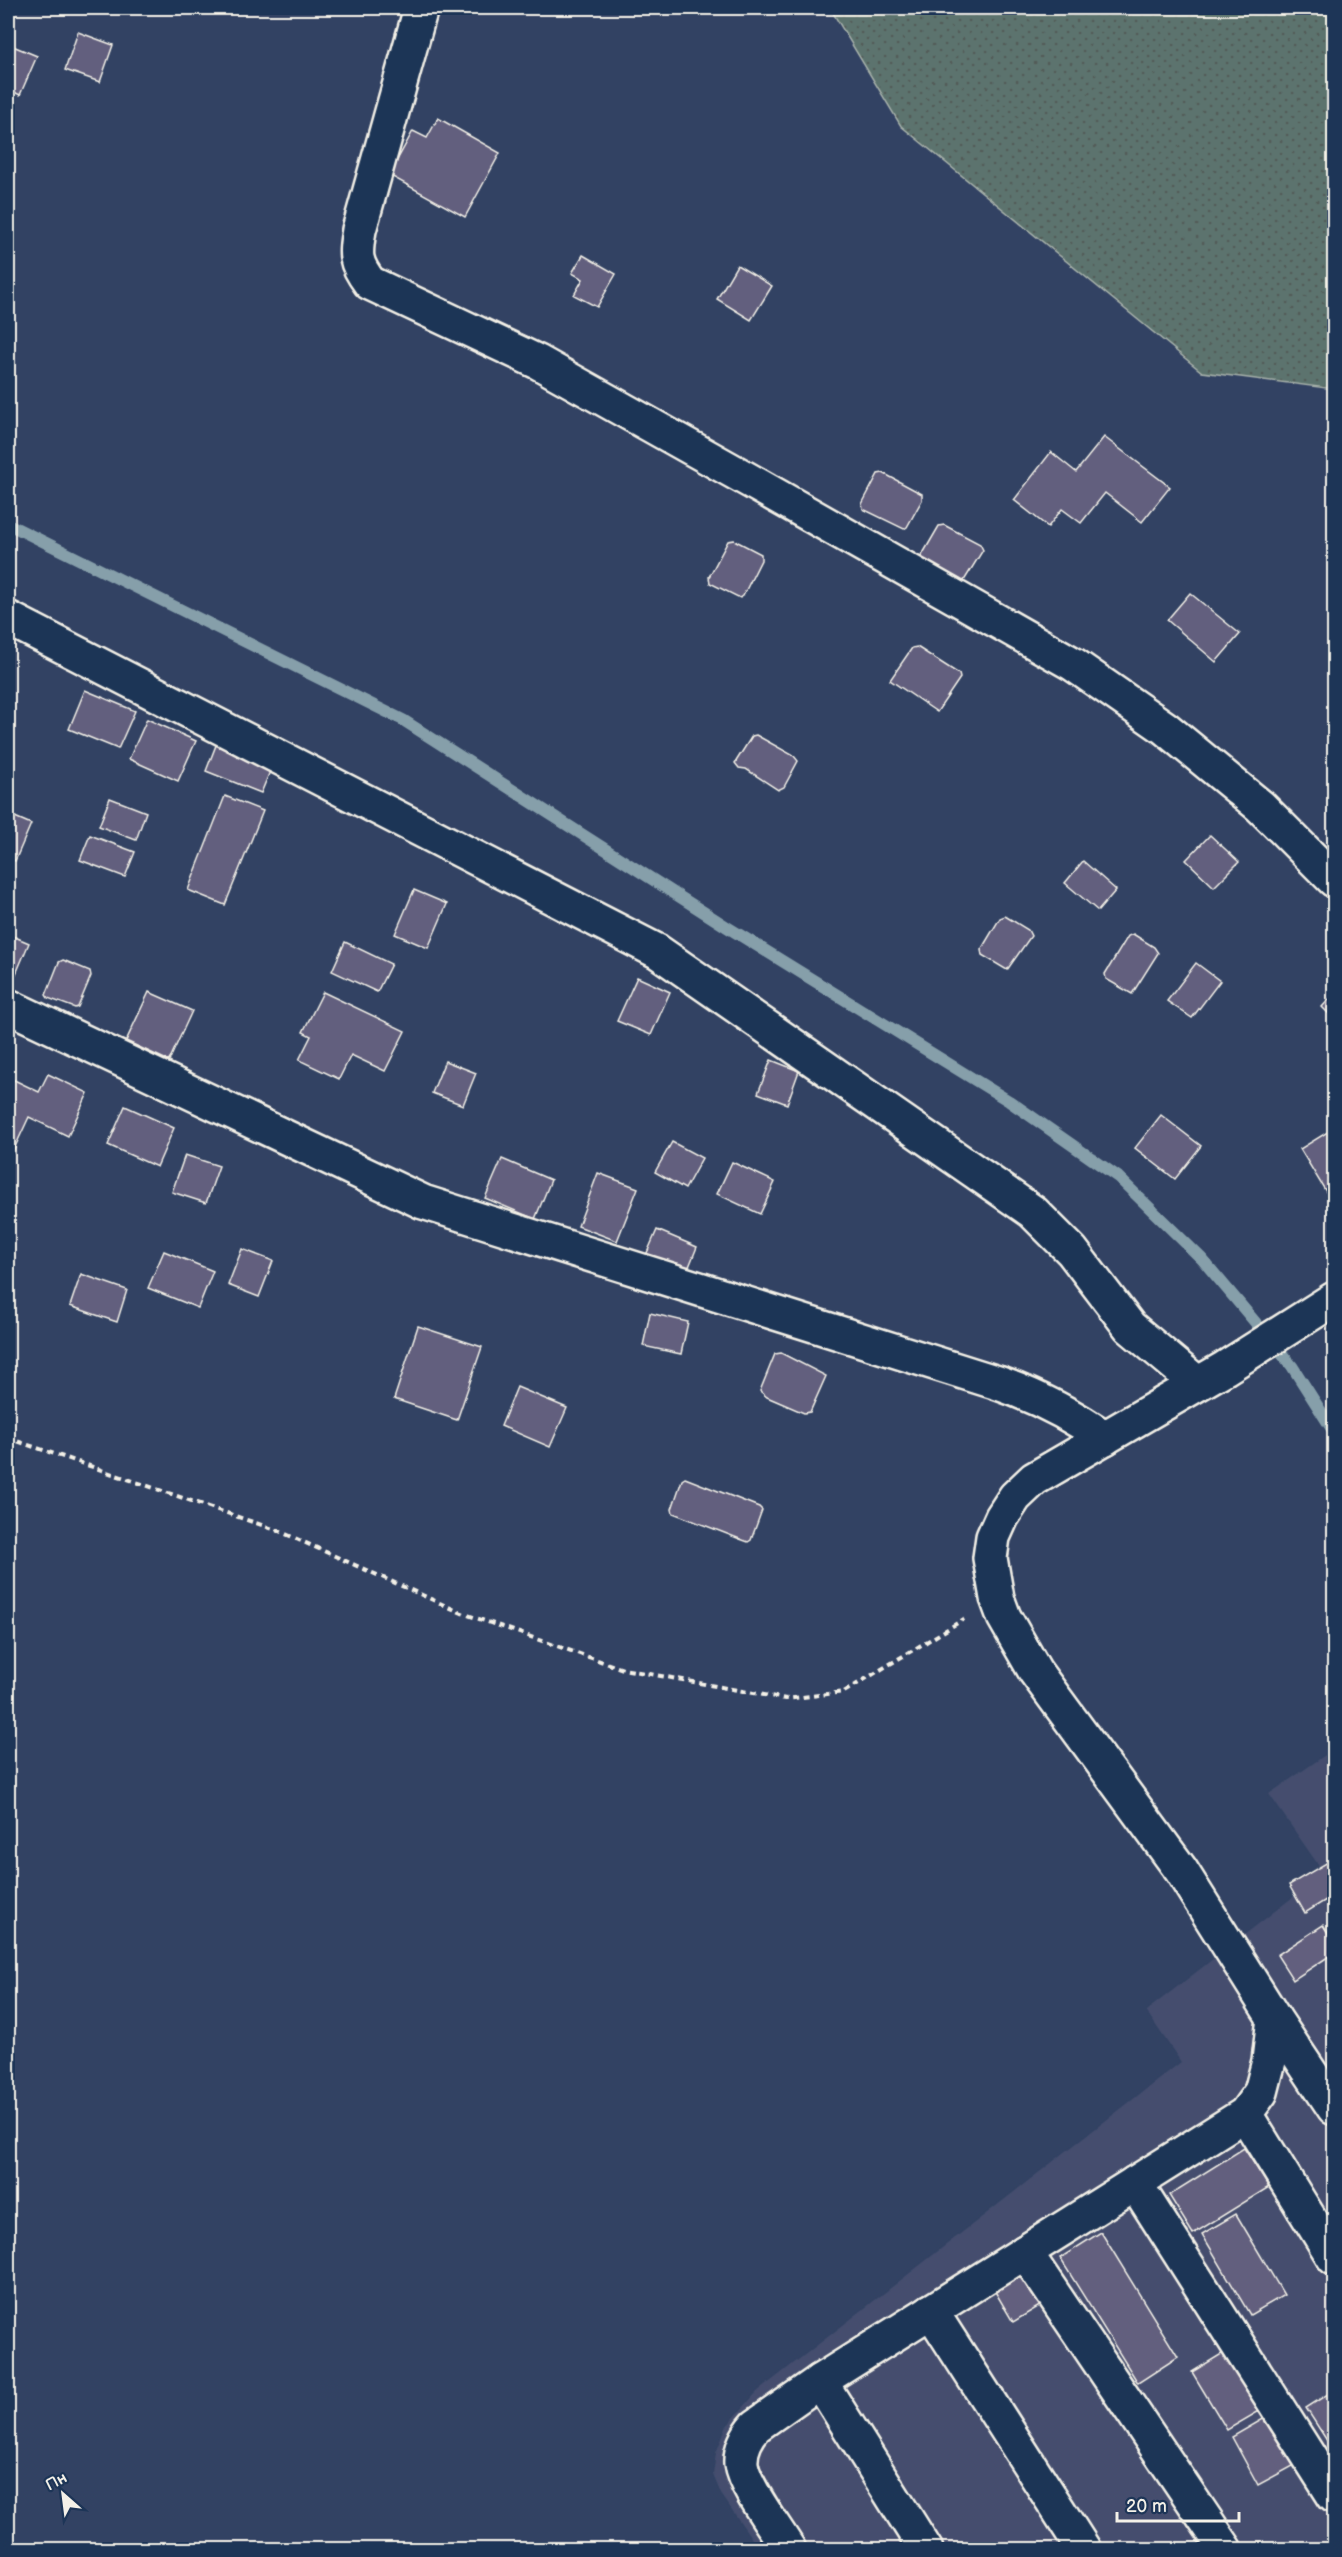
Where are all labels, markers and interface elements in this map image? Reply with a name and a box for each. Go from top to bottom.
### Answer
north arrow [33,2464,93,2524]
text: Пн [43,2469,71,2495]
scale bar [1117,2485,1238,2523]
text: 20 m [1126,2496,1167,2517]

